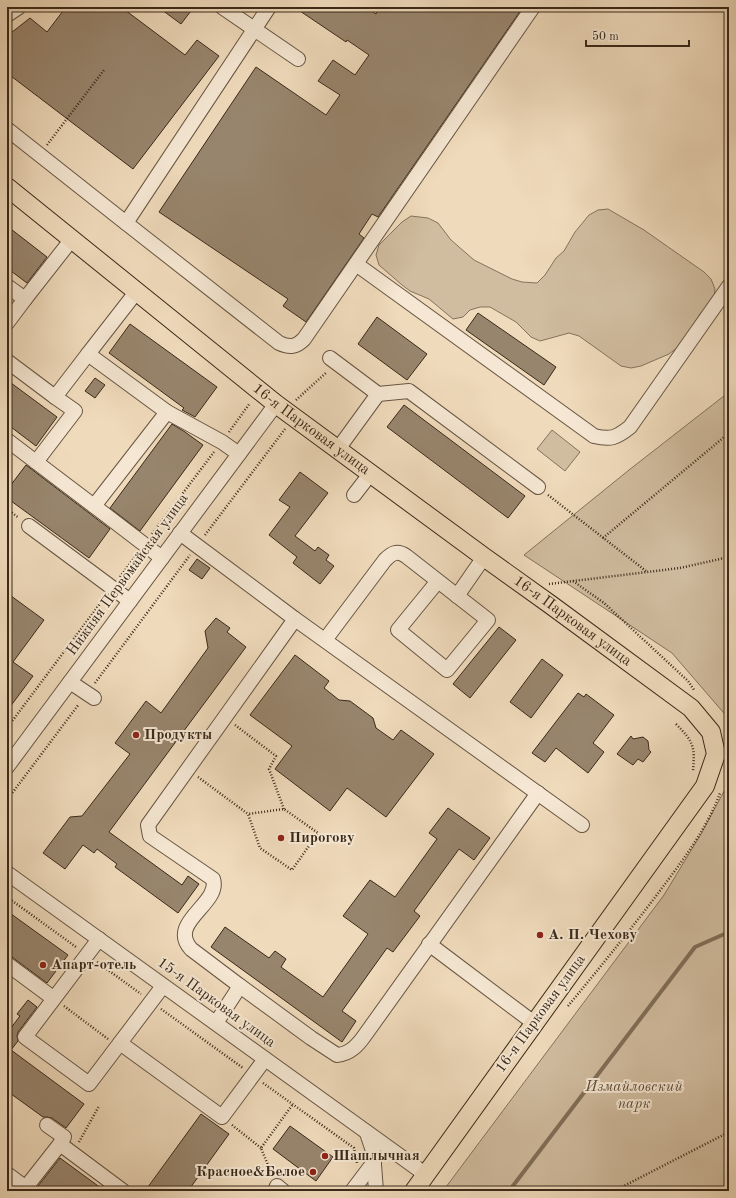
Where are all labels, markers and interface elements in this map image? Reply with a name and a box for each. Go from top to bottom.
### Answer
scale bar [586,22,689,48]
text: 50 m [592,30,619,43]
street label: 16-я Парковая улица [250,381,373,478]
street label: Нижняя Первомайская улица [64,491,192,659]
street label: 16-я Парковая улица [511,573,635,669]
place label: Продукты [144,728,212,743]
marker: Продукты [131,730,141,740]
place label: Пирогову [289,831,355,846]
marker: Пирогову [276,833,286,843]
place label: А. П. Чехову [548,928,638,943]
marker: А. П. Чехову [535,930,545,940]
street label: 16-я Парковая улица [493,952,589,1076]
street label: 15-я Парковая улица [154,955,278,1051]
place label: Апарт-отель [51,958,136,973]
marker: Апарт-отель [38,960,48,970]
park label: Измайловский парк [584,1080,683,1112]
place label: Шашлычная [333,1149,420,1164]
marker: Шашлычная [320,1151,330,1161]
place label: Красное&Белое [196,1165,305,1180]
marker: Красное&Белое [308,1167,318,1177]

